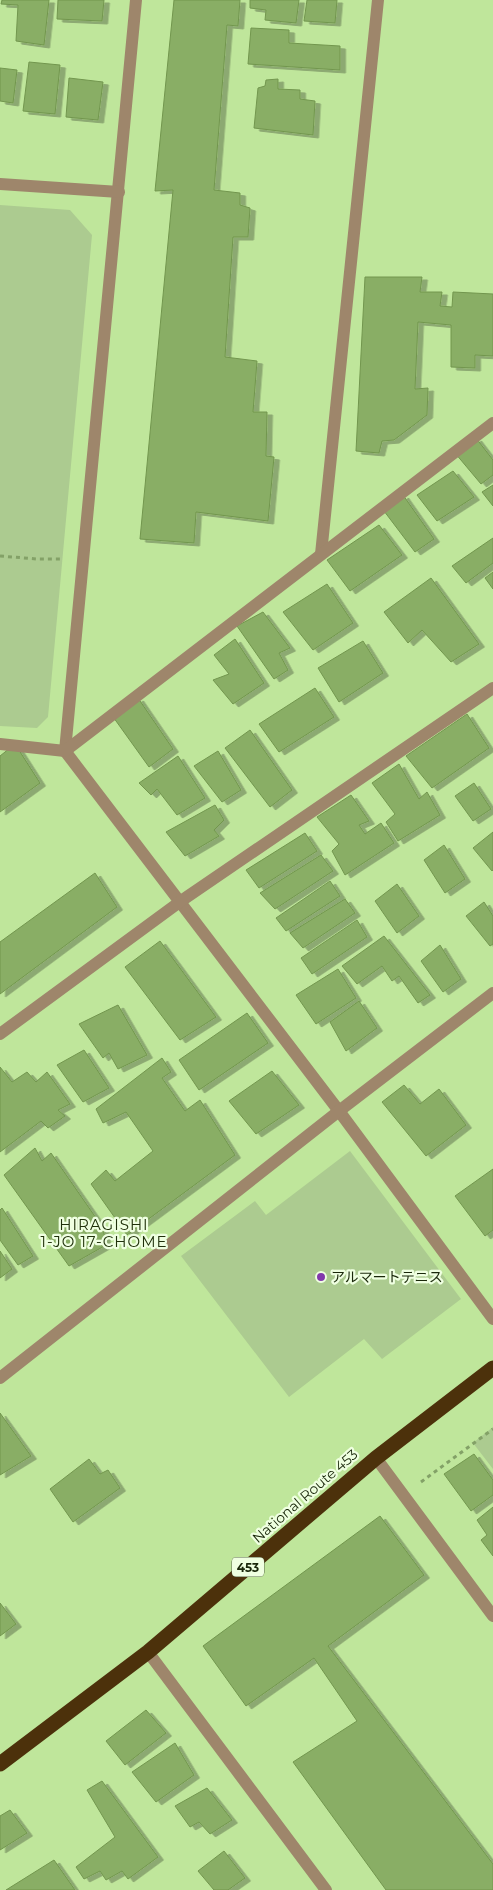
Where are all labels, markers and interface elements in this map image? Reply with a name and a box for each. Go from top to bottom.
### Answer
district label: HIRAGISHI 1-JO 17-CHOME [41,1215,168,1251]
place label: アルマートテニス [331,1268,443,1286]
marker: アルマートテニス [315,1271,327,1283]
street label: National Route 453 [249,1445,361,1547]
road number: 453 [232,1558,264,1576]

